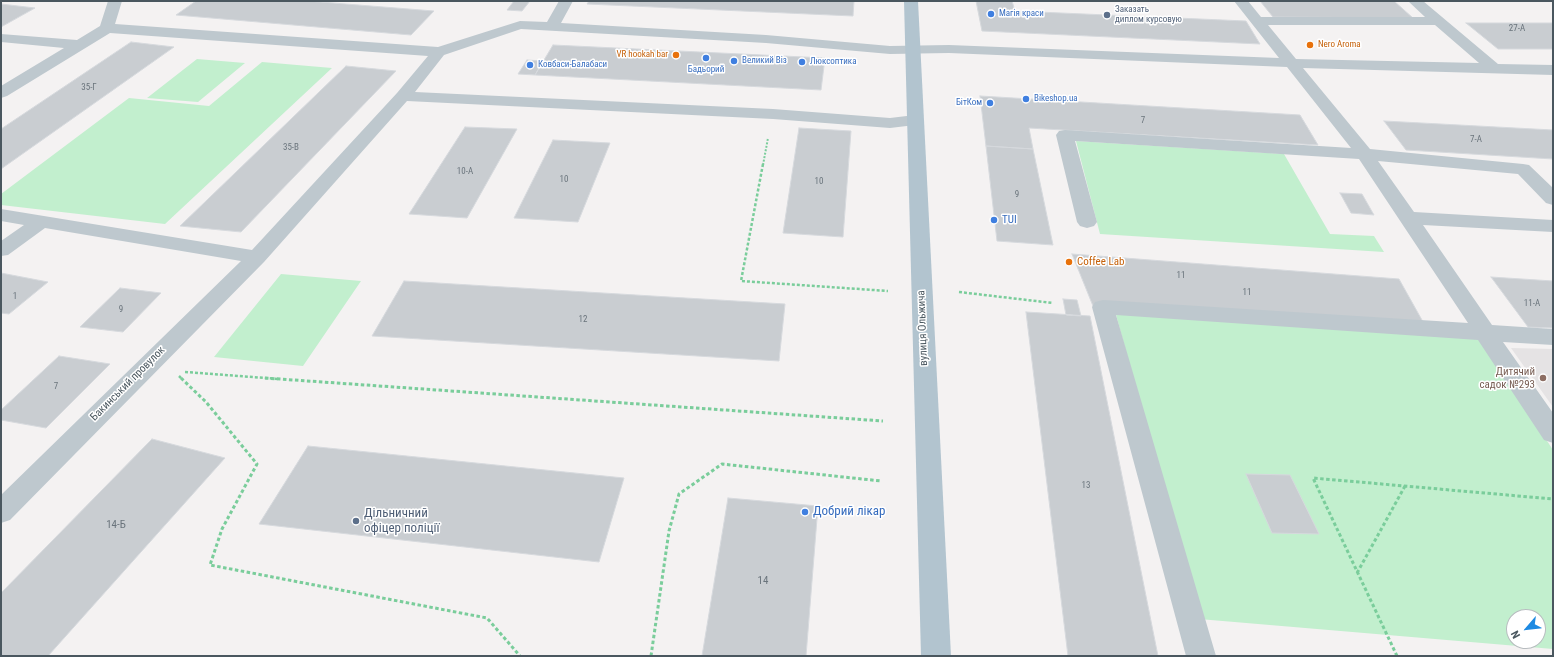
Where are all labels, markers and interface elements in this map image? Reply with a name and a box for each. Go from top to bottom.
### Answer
place label: Заказать диплом курсовую [1115,5,1182,26]
marker: Магія краси [986,9,996,19]
place label: Магія краси [999,9,1044,19]
marker: Заказать диплом курсовую [1102,10,1112,20]
house number: 27-А [1509,24,1525,34]
marker: Nero Aroma [1305,40,1315,50]
place label: Nero Aroma [1318,40,1360,50]
place label: VR hookah bar [616,50,668,60]
marker: VR hookah bar [671,50,681,60]
marker: Бадьорий [701,53,711,63]
marker: Великий Віз [729,56,739,66]
place label: Великий Віз [742,56,787,66]
marker: Люксоптика [797,57,807,67]
place label: Люксоптика [810,57,856,67]
marker: Ковбаси-Балабаси [525,60,535,70]
place label: Ковбаси-Балабаси [538,60,607,70]
place label: Бадьорий [688,65,724,75]
house number: 35-Г [81,83,97,93]
marker: Bikeshop.ua [1021,94,1031,104]
place label: Bikeshop.ua [1034,94,1078,104]
place label: БітКом [956,98,982,108]
marker: БітКом [985,98,995,108]
house number: 7 [1141,116,1145,126]
house number: 7-А [1470,135,1482,145]
house number: 35-В [283,143,299,153]
house number: 10-А [457,167,473,177]
house number: 10 [560,175,568,185]
house number: 10 [815,177,823,187]
house number: 9 [1015,190,1019,200]
place label: TUI [1002,213,1017,227]
marker: TUI [989,215,999,225]
place label: Coffee Lab [1077,255,1124,269]
marker: Coffee Lab [1064,257,1074,267]
house number: 11 [1177,271,1185,281]
house number: 11 [1243,288,1251,298]
street label: вулиця Ольжича [915,290,931,366]
house number: 1 [13,292,17,302]
house number: 11-А [1524,299,1540,309]
house number: 9 [119,305,123,315]
house number: 12 [579,315,587,325]
street label: Бакинський провулок [88,344,168,424]
place label: Дитячий садок №293 [1479,365,1535,391]
marker: Дитячий садок №293 [1538,373,1548,383]
house number: 7 [54,382,58,392]
house number: 13 [1082,481,1090,491]
place label: Добрий лікар [813,504,885,520]
place label: Дільничний офіцер поліції [364,506,440,537]
marker: Добрий лікар [800,507,810,517]
marker: Дільничний офіцер поліції [351,516,361,526]
house number: 14-Б [106,518,126,532]
house number: 14 [758,574,768,588]
north arrow [1506,609,1546,649]
text: N [1509,628,1523,640]

